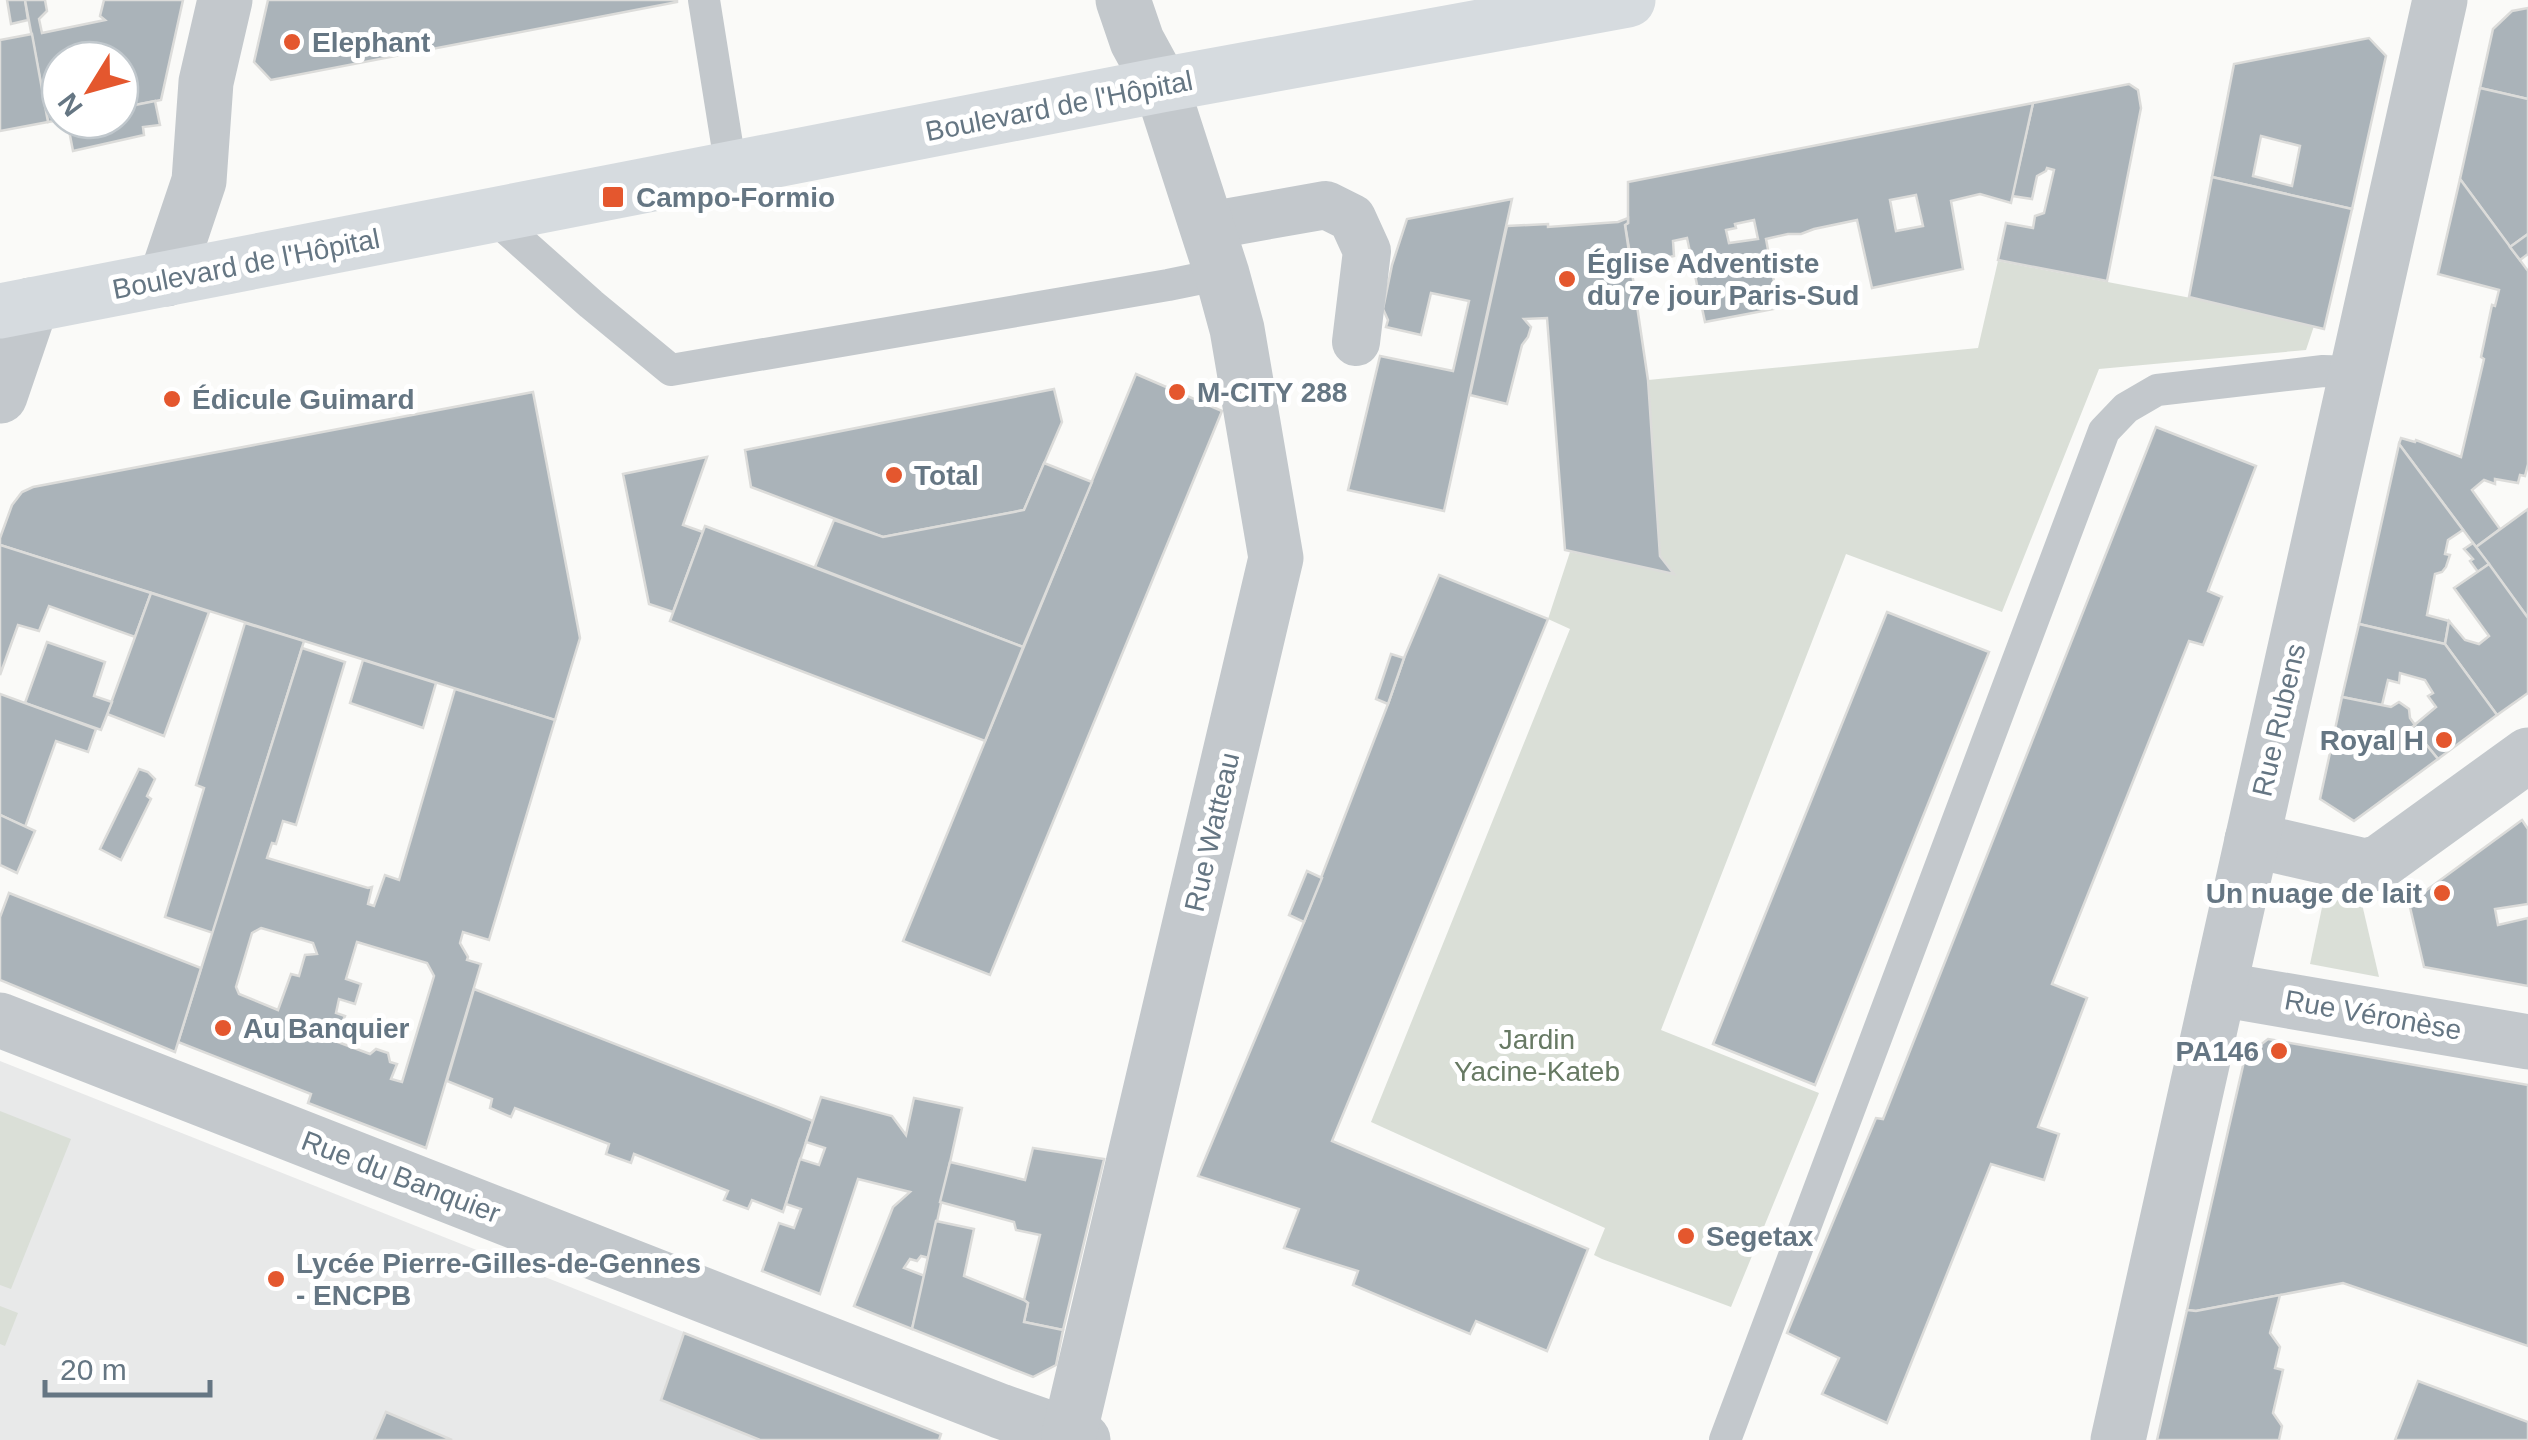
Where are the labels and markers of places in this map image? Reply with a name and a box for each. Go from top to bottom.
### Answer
place label: Elephant [312,27,430,58]
marker: Elephant [281,31,303,53]
place label: Campo-Formio [636,182,835,213]
marker: Campo-Formio [600,184,626,210]
place label: Église Adventiste du 7e jour Paris-Sud [1587,248,1859,311]
marker: Église Adventiste du 7e jour Paris-Sud [1556,268,1578,290]
place label: M-CITY 288 [1197,377,1347,408]
marker: M-CITY 288 [1166,381,1188,403]
place label: Édicule Guimard [192,384,415,415]
marker: Édicule Guimard [161,388,183,410]
place label: Total [914,460,979,491]
marker: Total [883,464,905,486]
place label: Royal H [2320,725,2424,756]
marker: Royal H [2433,729,2455,751]
place label: Un nuage de lait [2206,878,2422,909]
marker: Un nuage de lait [2431,882,2453,904]
place label: Au Banquier [243,1013,410,1044]
marker: Au Banquier [212,1017,234,1039]
place label: PA146 [2175,1036,2259,1067]
marker: PA146 [2268,1040,2290,1062]
place label: Segetax [1706,1221,1814,1252]
marker: Segetax [1675,1225,1697,1247]
place label: Lycée Pierre-Gilles-de-Gennes - ENCPB [296,1248,701,1311]
marker: Lycée Pierre-Gilles-de-Gennes - ENCPB [265,1268,287,1290]

